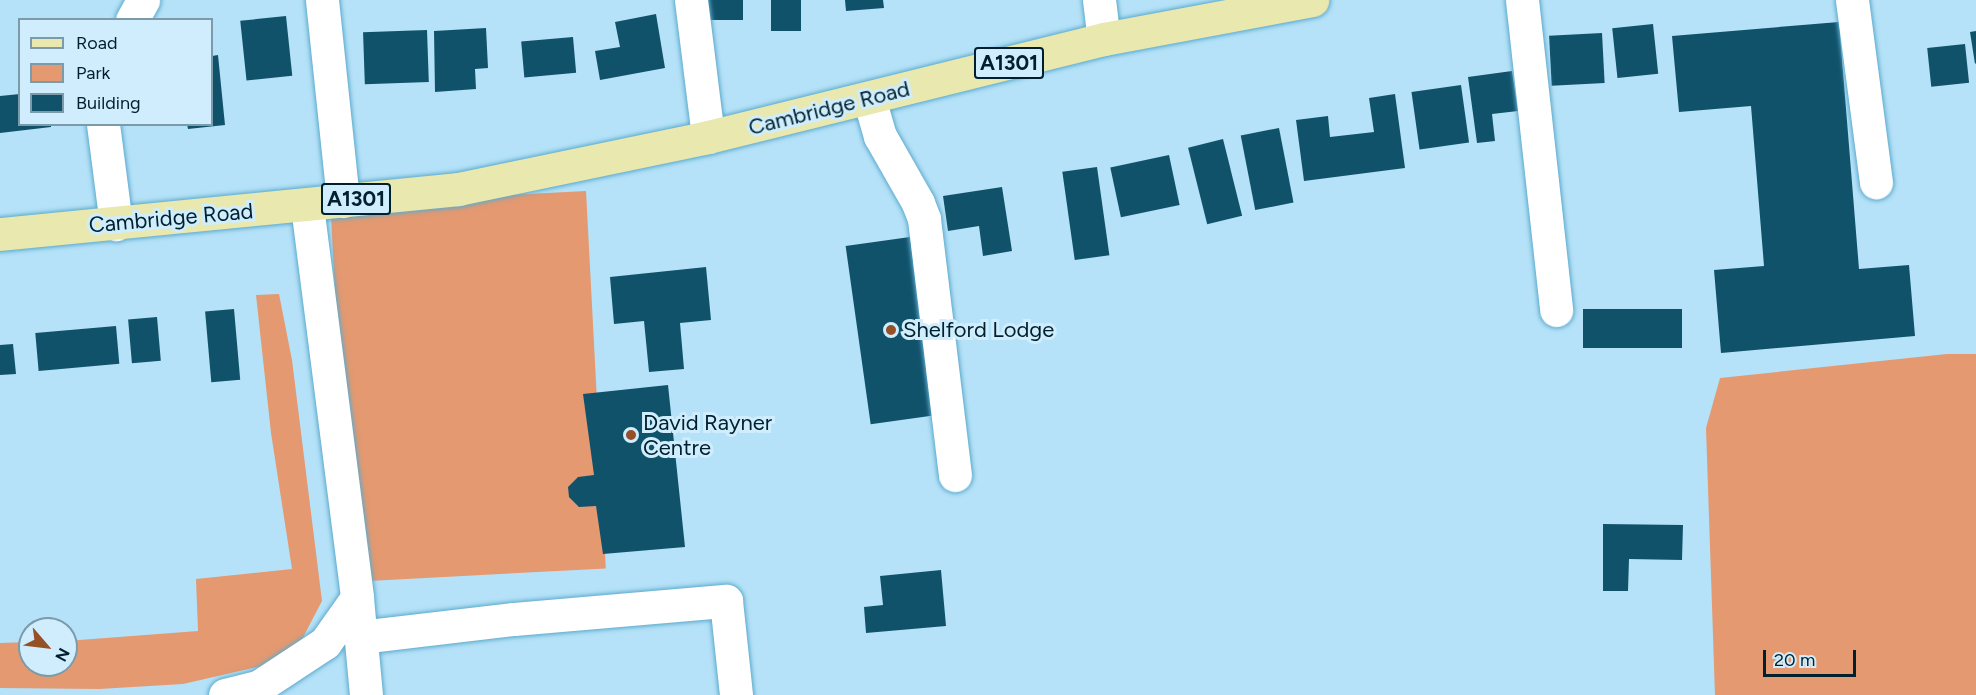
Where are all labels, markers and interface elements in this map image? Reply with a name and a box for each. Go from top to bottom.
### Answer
legend [18,18,213,126]
text: Road [76,32,117,54]
road number: A1301 [973,45,1045,81]
text: Park [76,62,110,84]
street label: Cambridge Road [746,75,912,141]
text: Building [76,92,141,114]
road number: A1301 [320,181,392,217]
street label: Cambridge Road [88,198,254,238]
place label: Shelford Lodge [903,317,1054,343]
marker: Shelford Lodge [884,323,898,337]
place label: David Rayner Centre [643,409,772,460]
marker: David Rayner Centre [624,428,638,442]
north arrow [18,617,78,677]
scale bar [1766,638,1859,676]
text: N [51,645,74,665]
text: 20 m [1774,649,1815,671]

